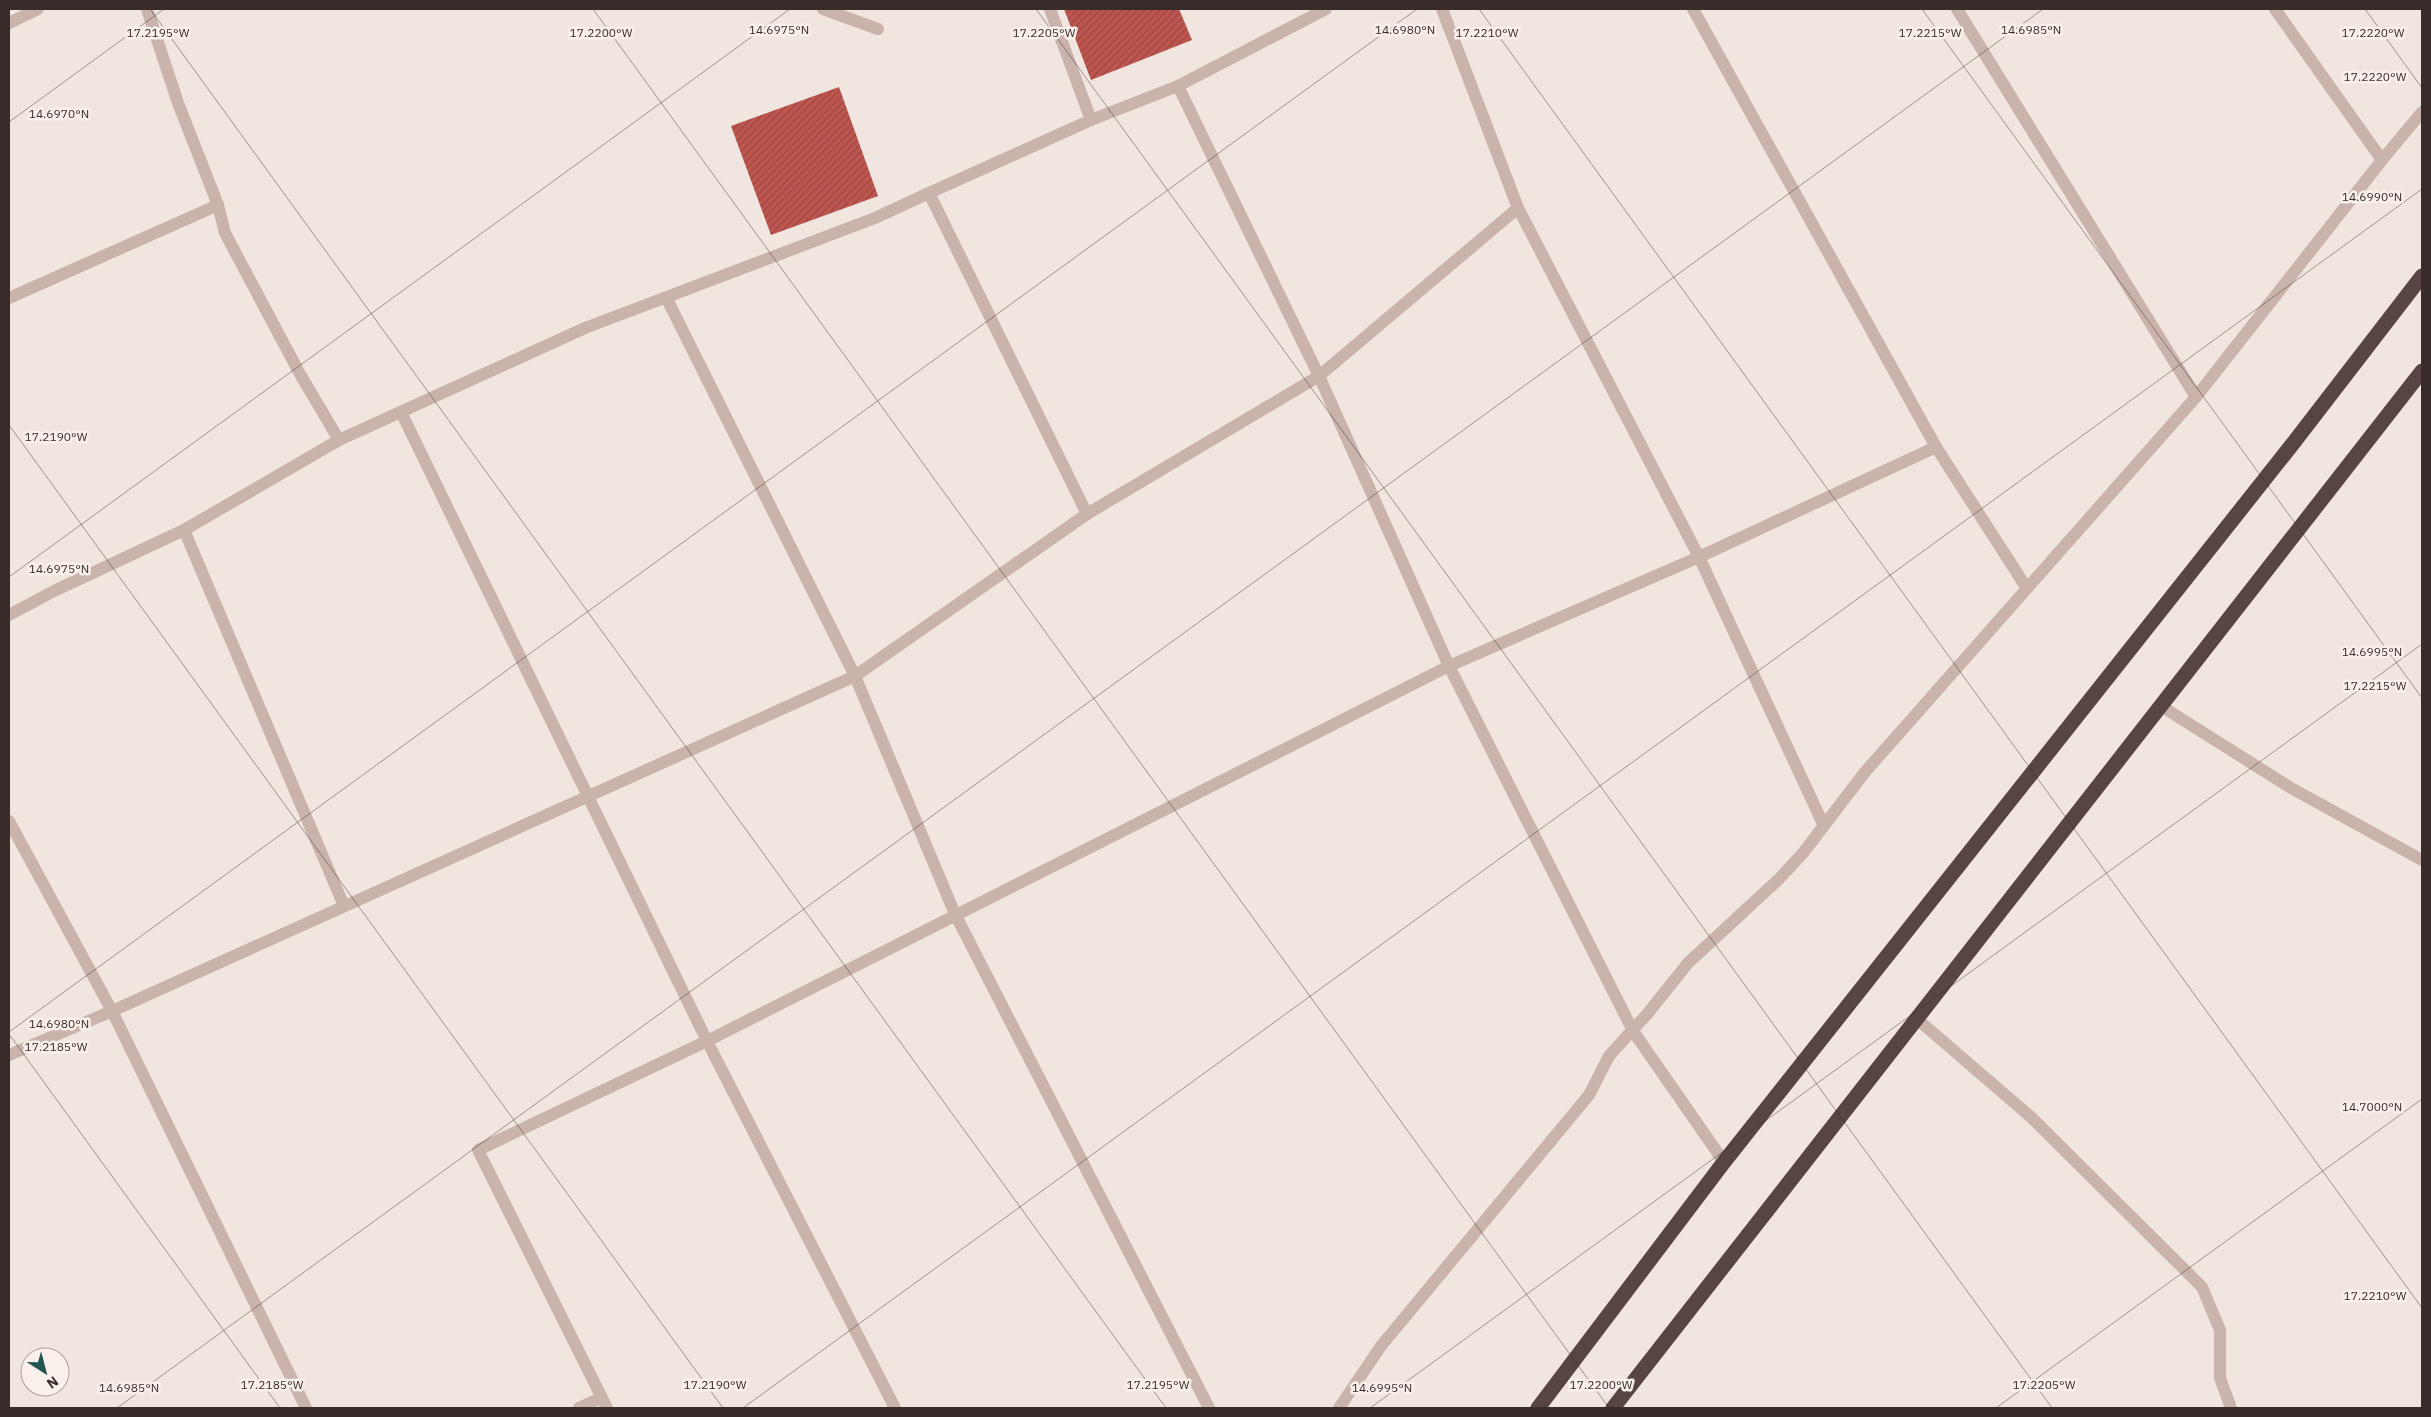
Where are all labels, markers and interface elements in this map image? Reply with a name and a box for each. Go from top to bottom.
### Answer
text: 14.6975°N [749,22,809,37]
text: 14.6980°N [1375,22,1435,37]
text: 14.6985°N [2001,22,2061,37]
text: 17.2195°W [127,25,190,40]
text: 17.2200°W [570,25,633,40]
text: 17.2205°W [1013,25,1076,40]
text: 17.2210°W [1456,25,1519,40]
text: 17.2215°W [1899,25,1962,40]
text: 17.2220°W [2342,25,2405,40]
text: 17.2220°W [2344,69,2407,84]
text: 14.6970°N [29,106,89,121]
text: 14.6990°N [2342,189,2402,204]
text: 17.2190°W [25,429,88,444]
text: 14.6975°N [29,561,89,576]
text: 14.6995°N [2342,644,2402,659]
text: 17.2215°W [2344,678,2407,693]
text: 14.6980°N [29,1016,89,1031]
text: 17.2185°W [25,1039,88,1054]
text: 14.7000°N [2342,1099,2402,1114]
text: 17.2210°W [2344,1288,2407,1303]
north arrow [20,1347,70,1397]
text: N [43,1372,62,1393]
text: 17.2185°W [241,1377,304,1392]
text: 17.2190°W [684,1377,747,1392]
text: 17.2195°W [1127,1377,1190,1392]
text: 17.2200°W [1570,1377,1633,1392]
text: 17.2205°W [2013,1377,2076,1392]
text: 14.6985°N [99,1380,159,1395]
text: 14.6995°N [1352,1380,1412,1395]

